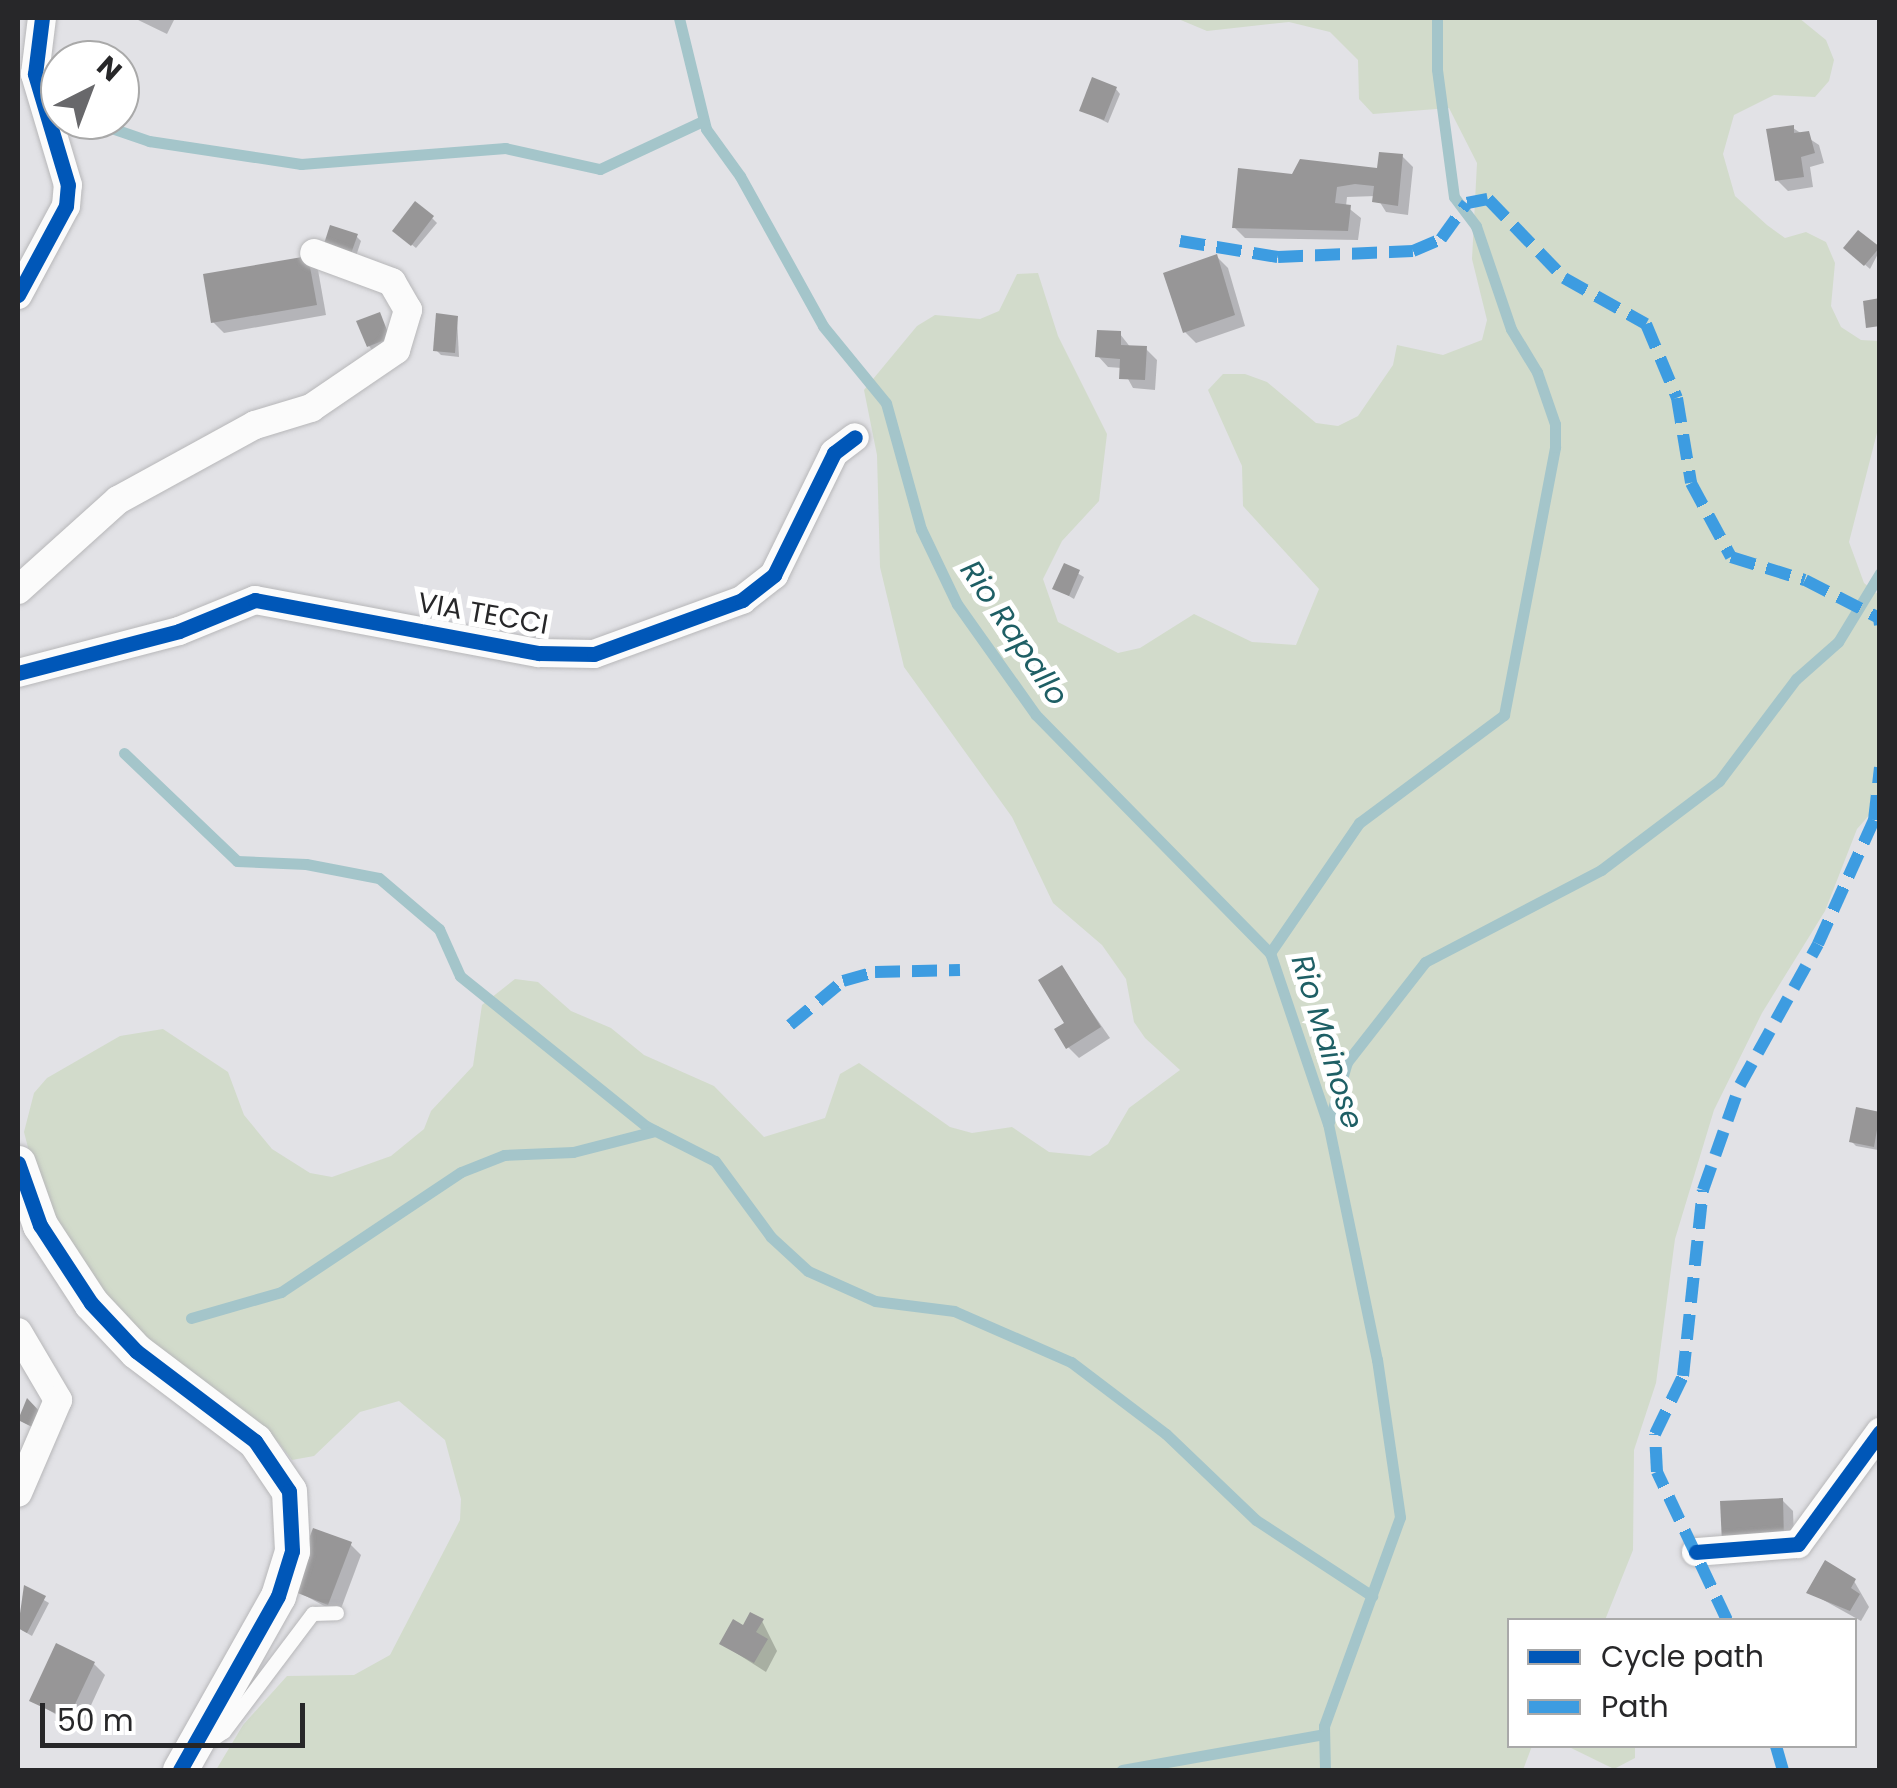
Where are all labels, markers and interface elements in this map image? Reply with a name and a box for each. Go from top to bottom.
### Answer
north arrow [40,40,140,140]
text: N [88,47,130,90]
water label: Rio Rapallo [952,554,1076,712]
street label: VIA TECCI [415,586,551,642]
water label: Rio Mainose [1283,951,1371,1133]
legend [1507,1618,1857,1748]
text: Cycle path [1601,1635,1764,1678]
scale bar [45,1683,310,1745]
text: Path [1601,1685,1669,1728]
text: 50 m [57,1699,134,1742]

